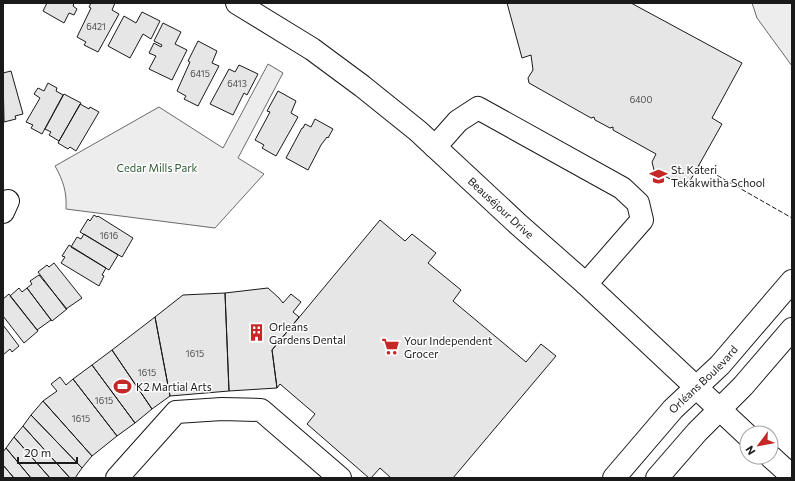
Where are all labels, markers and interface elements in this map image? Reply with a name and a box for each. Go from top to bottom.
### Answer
house number: 6421 [86,21,106,32]
house number: 6415 [190,68,210,79]
house number: 6413 [227,78,247,89]
house number: 6400 [630,94,652,105]
park label: Cedar Mills Park [116,161,198,174]
place label: St. Kateri Tekakwitha School [671,163,765,189]
school or university icon: St. Kateri Tekakwitha School [648,166,668,186]
street label: Beauséjour Drive [466,174,537,241]
house number: 1616 [100,230,118,241]
place label: Orleans Gardens Dental [269,320,346,346]
building icon: Orleans Gardens Dental [246,323,266,343]
place label: Your Independent Grocer [404,334,493,360]
supermarket icon: Your Independent Grocer [381,337,401,357]
street label: Orléans Boulevard [666,343,740,416]
house number: 1615 [186,348,204,359]
house number: 1615 [138,367,156,378]
sports icon: K2 Martial Arts [113,377,133,397]
place label: K2 Martial Arts [136,380,212,393]
house number: 1615 [95,395,113,406]
house number: 1615 [72,413,90,424]
north arrow [739,425,779,465]
scale bar [18,439,77,465]
text: N [742,444,758,458]
text: 20 m [24,445,51,459]

